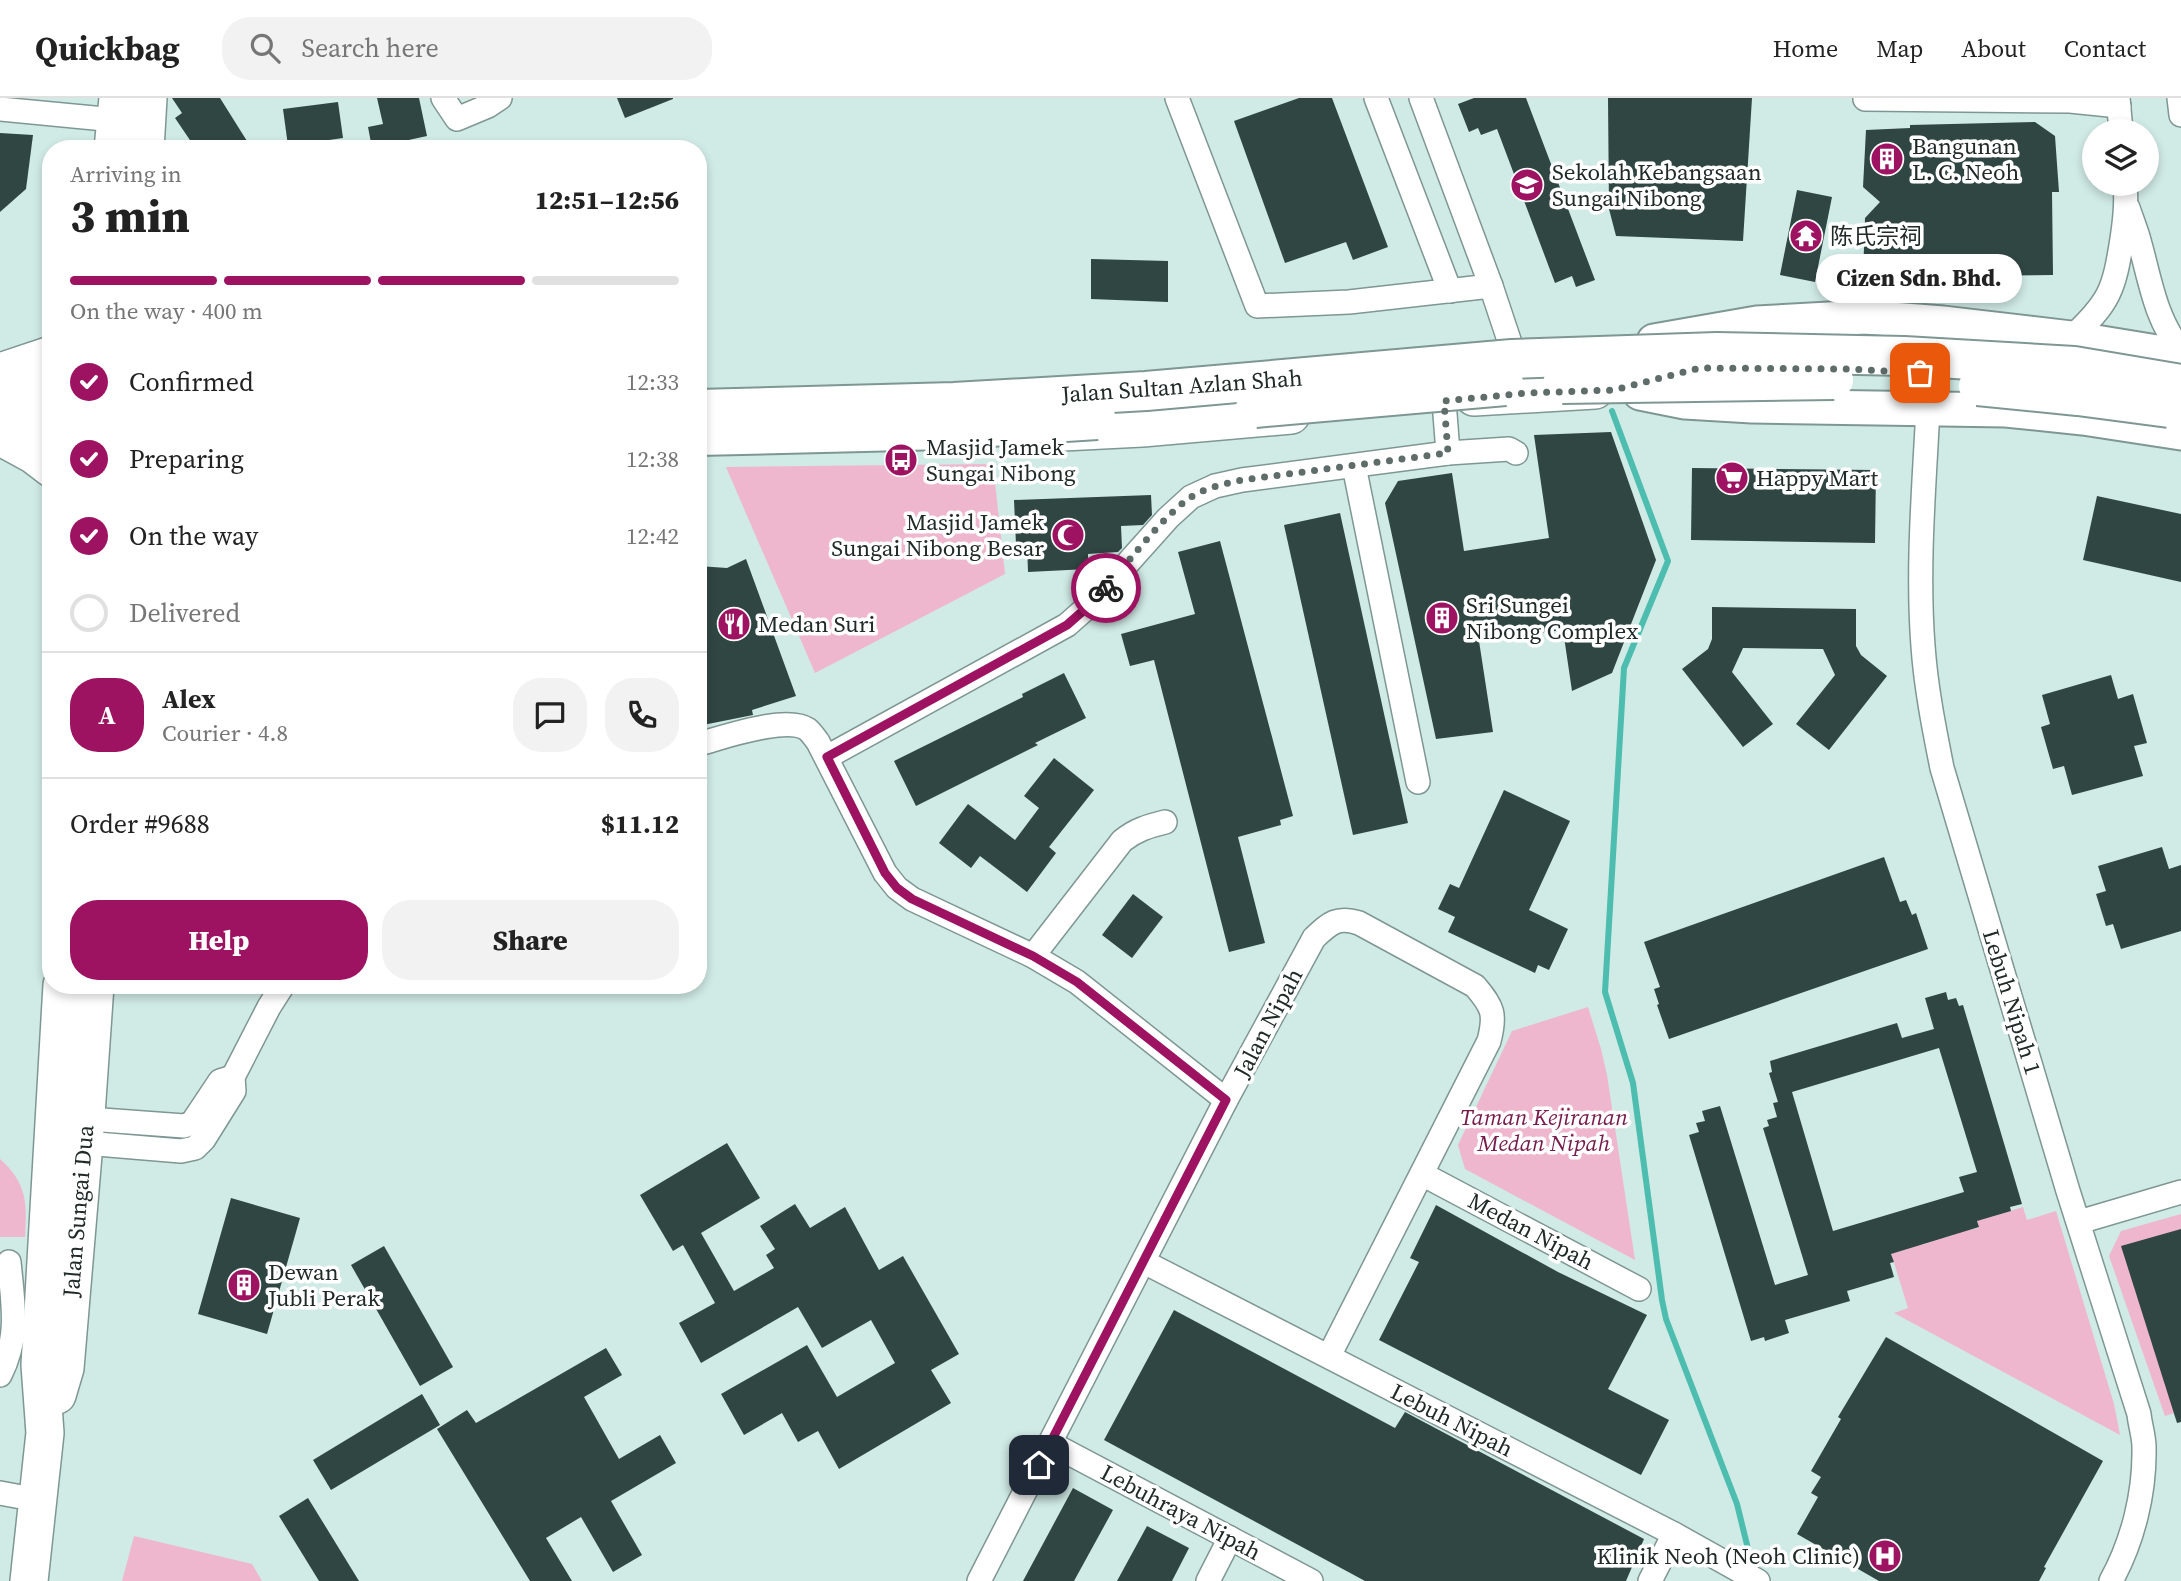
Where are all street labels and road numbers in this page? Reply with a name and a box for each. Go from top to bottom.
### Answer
street label: Jalan Sultan Azlan Shah [1059,362,1304,410]
street label: Lebuh Nipah 1 [1975,926,2049,1078]
street label: Jalan Nipah [1225,962,1310,1084]
street label: Jalan Sungai Dua [54,1123,102,1300]
street label: Medan Nipah [1462,1184,1600,1278]
street label: Lebuh Nipah [1385,1375,1519,1465]
street label: Lebuhraya Nipah [1095,1456,1267,1568]

